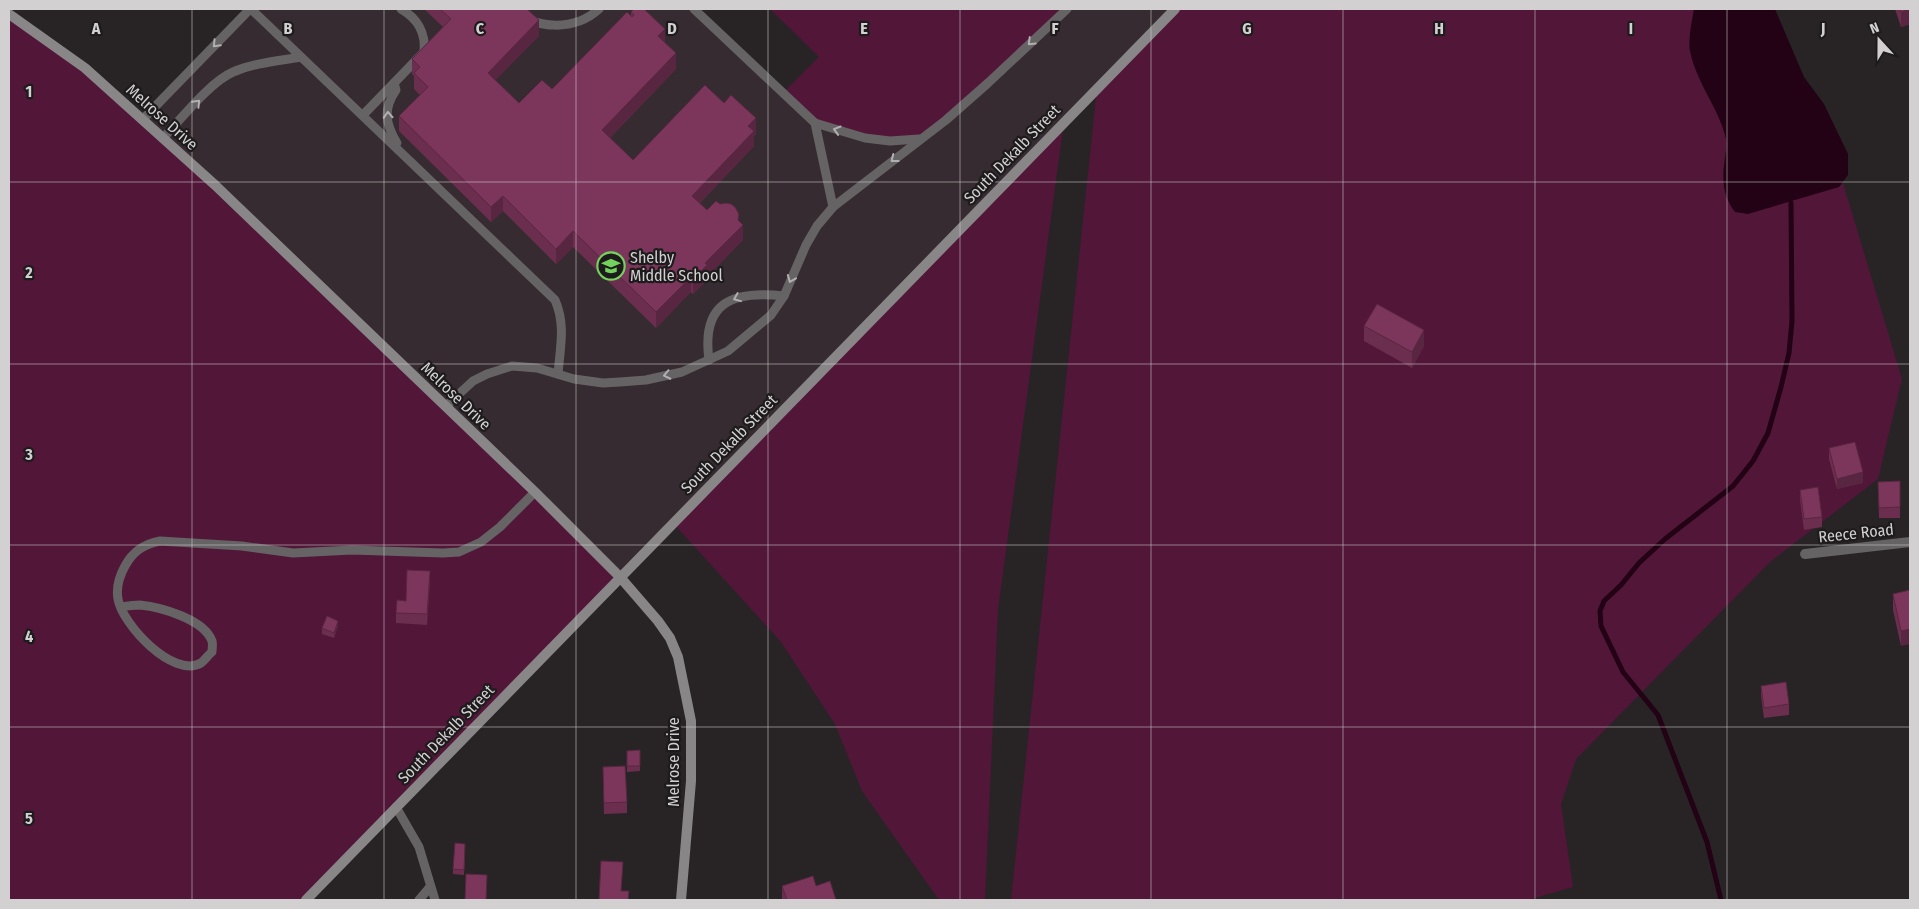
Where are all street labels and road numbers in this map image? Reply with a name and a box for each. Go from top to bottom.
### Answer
street label: Melrose Drive [122,80,202,154]
street label: South Dekalb Street [960,100,1065,207]
street label: Melrose Drive [417,358,495,434]
street label: South Dekalb Street [677,390,782,497]
street label: Reece Road [1817,520,1895,546]
street label: South Dekalb Street [394,680,499,787]
street label: Melrose Drive [664,717,683,807]

